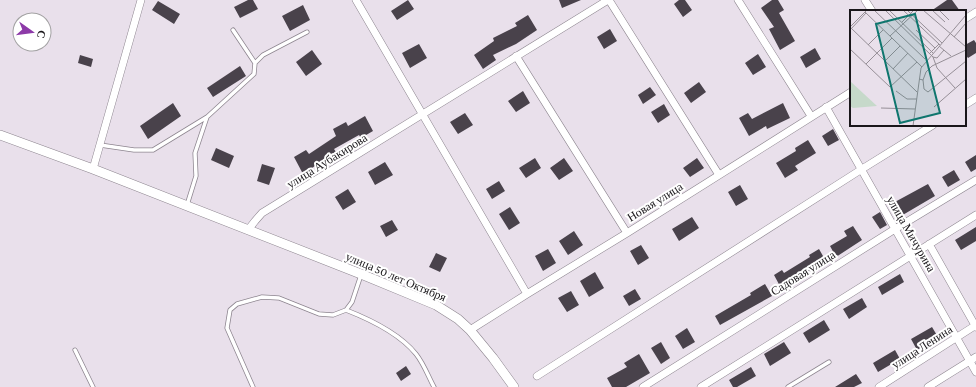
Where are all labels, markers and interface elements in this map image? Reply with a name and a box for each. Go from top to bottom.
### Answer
inset map [850,10,966,126]
north arrow [12,12,52,52]
text: С [35,29,48,40]
street label: улица Аубакирова [284,130,370,191]
street label: Новая улица [625,179,686,225]
street label: улица Мичурина [884,194,939,275]
street label: Садовая улица [768,247,839,298]
street label: улица 50 лет Октября [344,249,449,305]
street label: улица Ленина [889,322,956,372]

